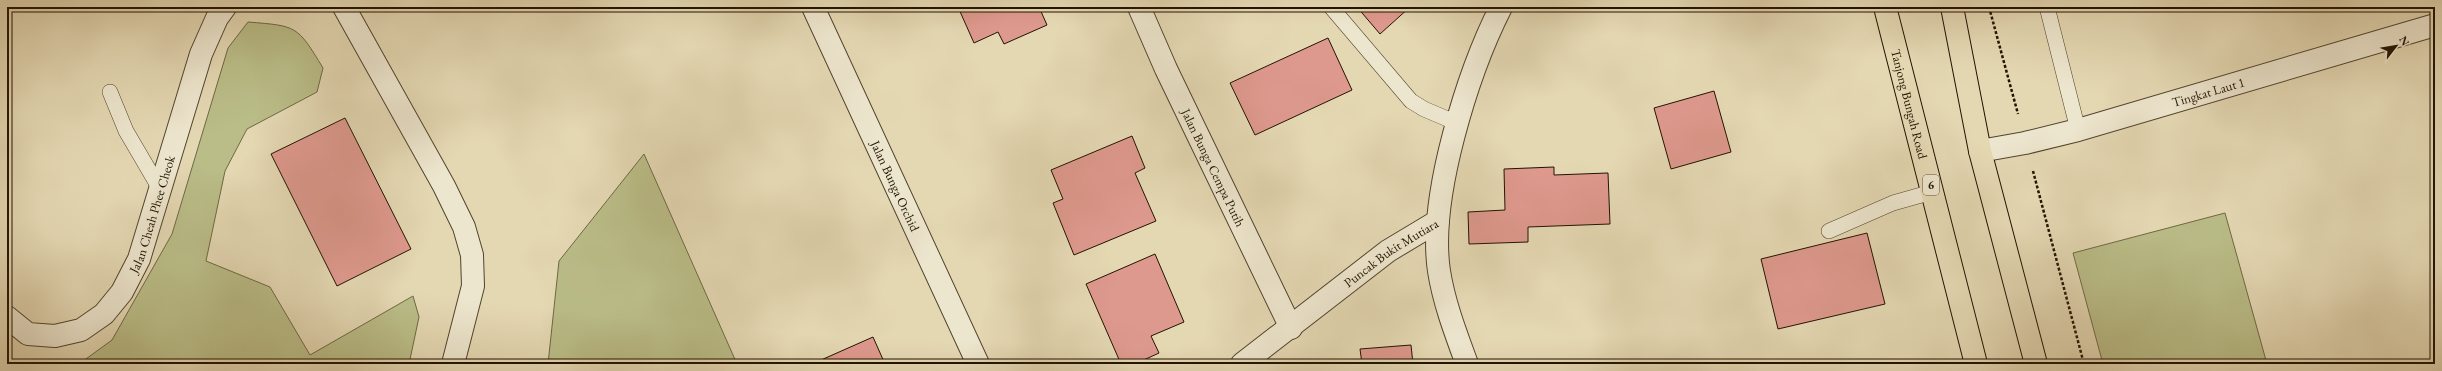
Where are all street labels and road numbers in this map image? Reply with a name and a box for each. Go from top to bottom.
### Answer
street label: Tanjong Bungah Road [1888,47,1932,161]
street label: Tingkat Laut 1 [2170,73,2247,110]
street label: Jalan Bunga Cempa Putih [1177,105,1249,230]
street label: Jalan Bunga Orchid [867,137,924,234]
street label: Jalan Cheah Phee Cheok [124,152,179,277]
road number: 6 [1923,175,1939,195]
street label: Puncak Bukit Mutiara [1340,214,1442,291]

